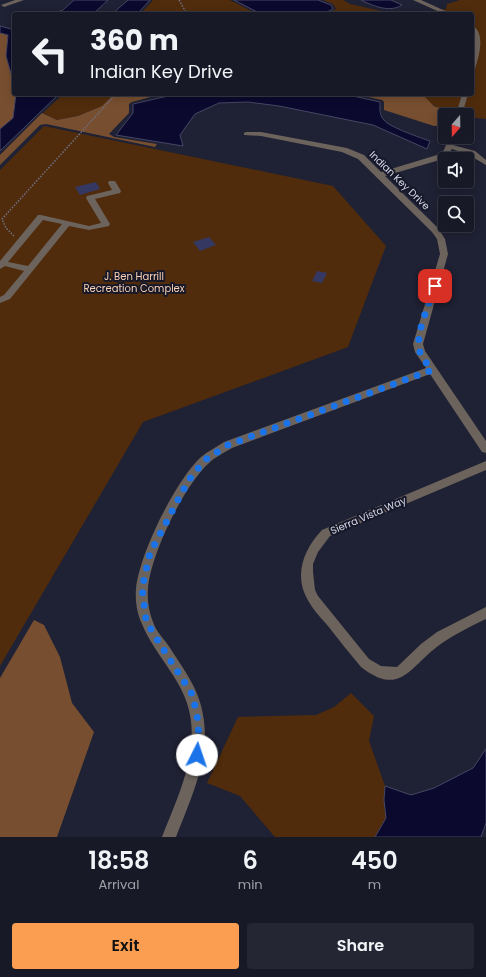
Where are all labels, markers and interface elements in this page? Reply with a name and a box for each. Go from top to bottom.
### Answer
text: 360 m [90,21,179,60]
icon: left [24,28,76,80]
text: Indian Key Drive [90,59,233,84]
north arrow [438,108,474,144]
map controls [438,108,474,232]
street label: Indian Key Drive [366,147,433,213]
button: sound [438,152,474,188]
button: search [438,196,474,232]
park label: J. Ben Harrill Recreation Complex [83,269,185,296]
pin [418,269,452,303]
icon: arrive [424,275,446,297]
street label: Sierra Vista Way [328,493,409,538]
position arrow [176,734,218,776]
text: 18:58 [88,844,150,877]
text: 6 [243,844,258,877]
text: 450 [351,844,398,877]
text: Arrival [98,875,139,894]
text: min [238,875,263,894]
text: m [368,875,381,894]
button: Exit [12,923,239,969]
button: Share [247,923,474,969]

